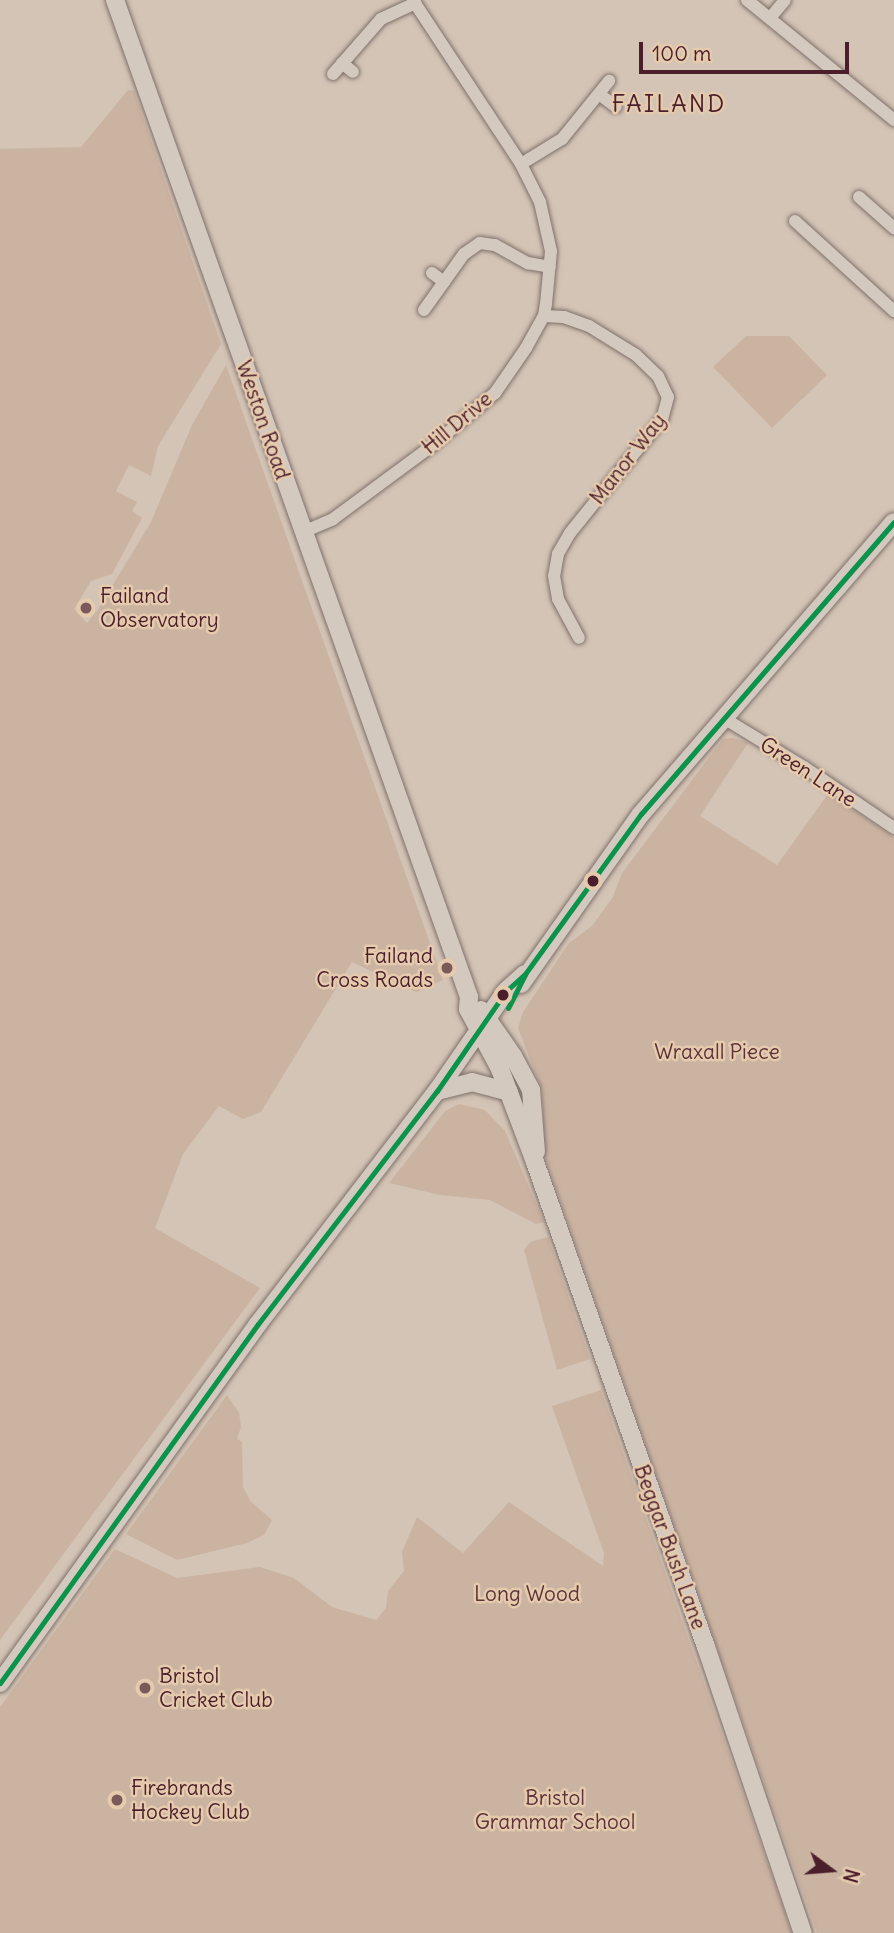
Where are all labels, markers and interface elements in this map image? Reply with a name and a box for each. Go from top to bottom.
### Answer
scale bar [642,28,852,72]
text: 100 m [652,40,711,67]
district label: FAILAND [613,90,725,118]
street label: Weston Road [231,357,295,483]
street label: Hill Drive [417,386,497,460]
street label: Manor Way [585,408,671,510]
place label: Failand Observatory [100,583,219,633]
marker: Failand Observatory [78,600,94,616]
street label: Green Lane [755,732,861,812]
unlabelled marker [586,874,600,888]
place label: Failand Cross Roads [316,943,433,993]
marker: Failand Cross Roads [439,960,455,976]
unlabelled marker [496,988,510,1002]
park label: Wraxall Piece [654,1039,780,1065]
street label: Beggar Bush Lane [628,1461,712,1633]
park label: Long Wood [474,1581,580,1607]
place label: Bristol Cricket Club [159,1663,273,1713]
marker: Bristol Cricket Club [137,1680,153,1696]
place label: Firebrands Hockey Club [131,1775,250,1825]
park label: Bristol Grammar School [475,1785,635,1835]
marker: Firebrands Hockey Club [109,1792,125,1808]
north arrow [796,1835,866,1905]
text: N [838,1866,865,1885]

